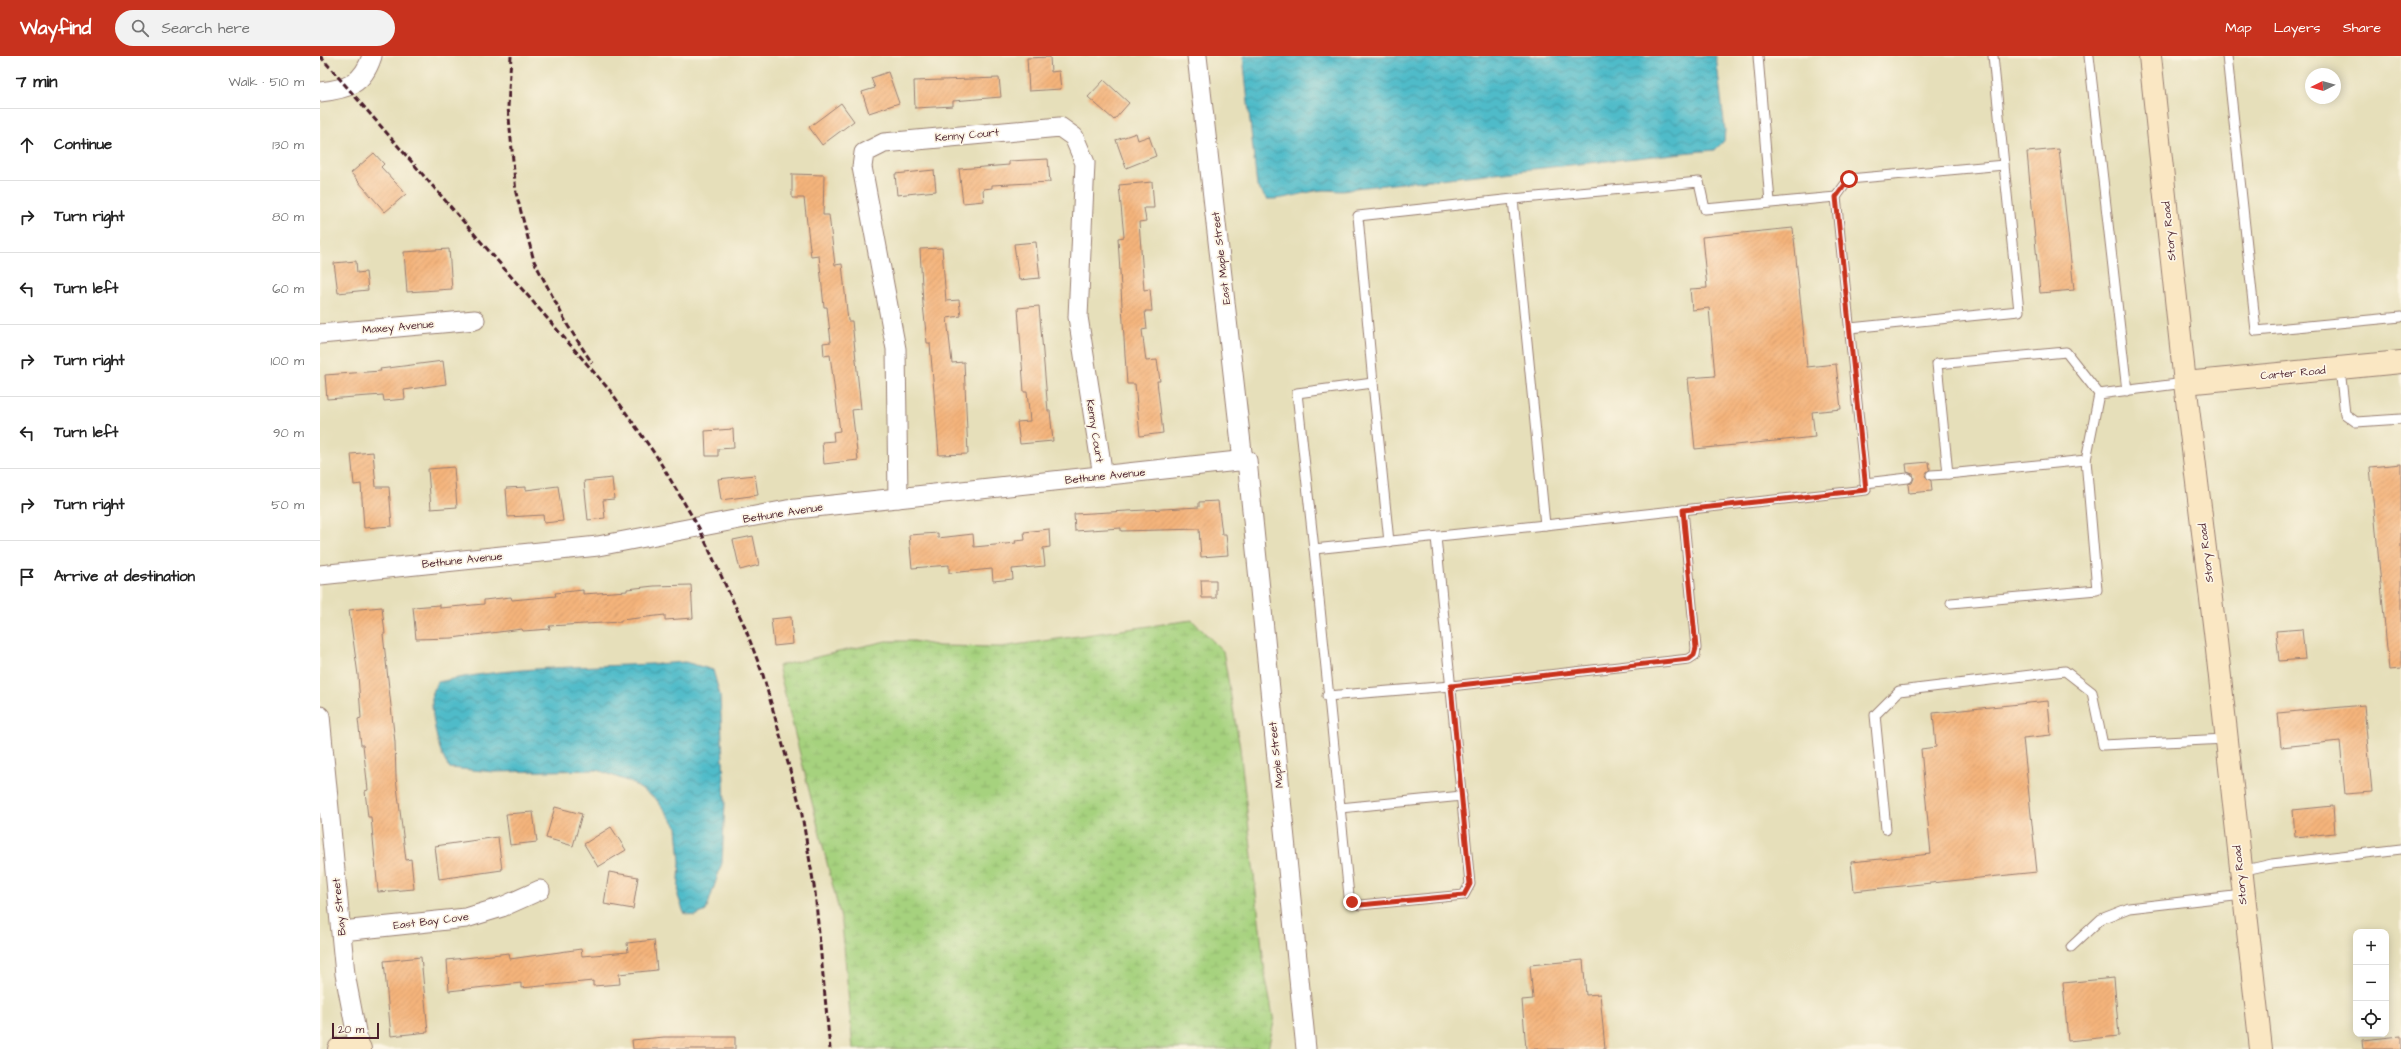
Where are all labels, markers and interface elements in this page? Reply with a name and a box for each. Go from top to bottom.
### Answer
search box [115,10,395,46]
text: Wayfind [20,15,91,42]
icon: search [129,17,151,39]
text: Search here [161,18,250,39]
text: Map [2225,18,2252,38]
text: Layers [2274,18,2321,38]
text: Share [2343,18,2381,38]
north arrow [2305,68,2341,104]
text: 7 min [16,70,58,94]
text: Walk · 510 m [229,73,304,91]
street label: Kenny Court [934,125,1000,146]
icon: ahead [16,134,38,156]
text: Continue [54,134,112,155]
text: 130 m [272,136,304,154]
route start [1840,170,1858,188]
street label: Story Road [2158,200,2181,261]
icon: right [16,206,38,228]
text: Turn right [54,206,125,227]
text: 80 m [272,208,304,226]
street label: East Maple Street [1208,210,1234,305]
icon: left [16,278,38,300]
text: Turn left [54,278,118,299]
text: 60 m [272,280,304,298]
street label: Maxey Avenue [361,316,435,339]
icon: right [16,350,38,372]
text: Turn right [54,350,125,371]
text: 100 m [271,352,304,370]
street label: Carter Road [2260,363,2327,383]
street label: Kenny Court [1082,398,1108,465]
icon: left [16,422,38,444]
text: Turn left [54,422,118,443]
text: 90 m [273,424,304,442]
street label: Bethune Avenue [1064,464,1146,488]
icon: right [16,494,38,516]
text: Turn right [54,494,125,515]
text: 50 m [271,496,304,514]
street label: Bethune Avenue [742,499,824,527]
street label: Story Road [2195,522,2218,583]
street label: Bethune Avenue [421,548,503,572]
icon: arrive [16,566,38,588]
text: Arrive at destination [54,566,195,587]
street label: Maple Street [1265,720,1287,789]
street label: Story Road [2229,844,2252,905]
street label: Bay Street [328,877,350,937]
route end [1343,893,1361,911]
street label: East Bay Cove [392,909,470,934]
map controls [2353,929,2389,1037]
button: + [2353,929,2389,965]
button: − [2353,965,2389,1001]
button: locate [2353,1001,2389,1037]
scale bar [332,1021,379,1040]
text: 20 m [338,1022,364,1037]

